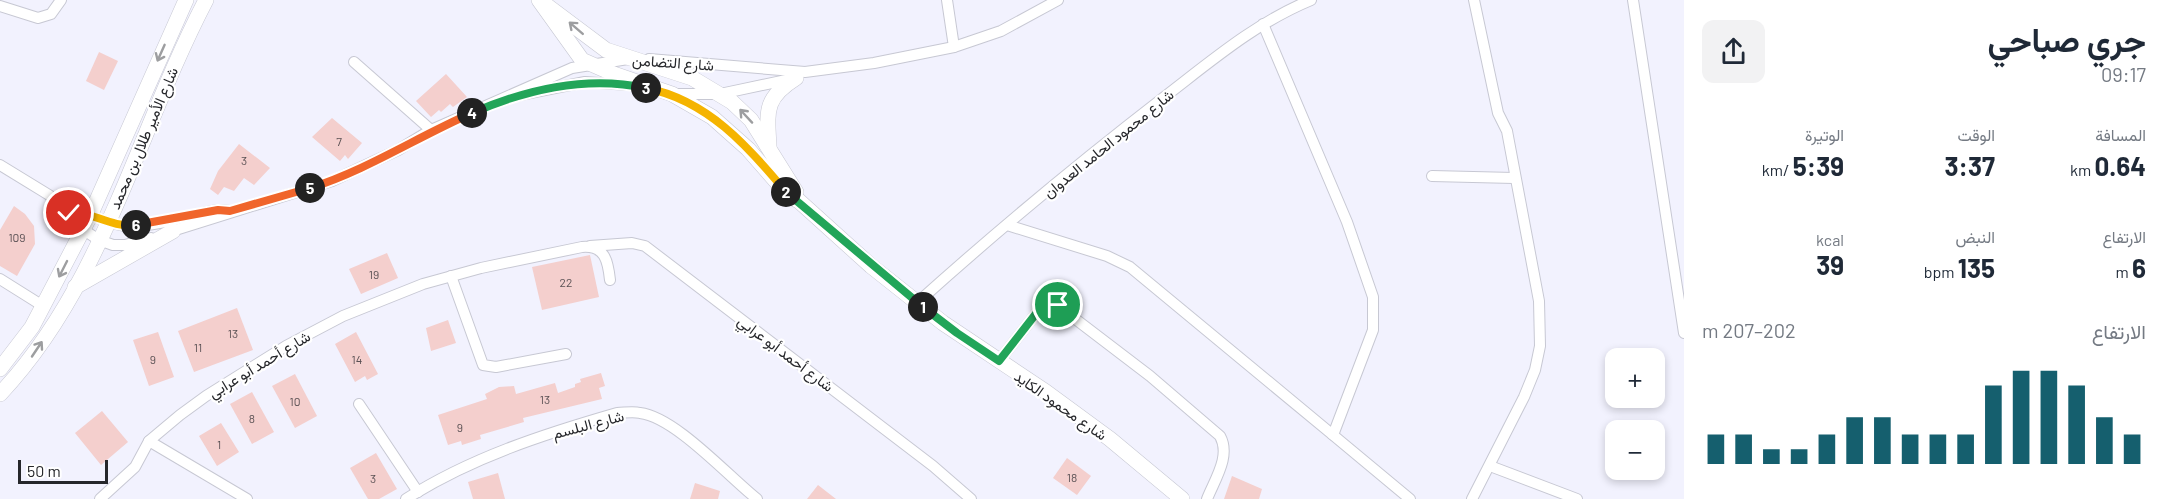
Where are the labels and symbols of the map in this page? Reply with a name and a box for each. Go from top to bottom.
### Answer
one-way arrow [569,21,584,35]
one-way arrow [154,43,166,61]
street label: شارع التضامن [631,50,715,77]
street label: شارع الأمير طلال بن محمد [105,64,184,213]
pin: 3 [631,73,661,103]
street label: شارع محمود الحامد العدوان [1039,85,1179,203]
pin: 4 [457,98,487,128]
one-way arrow [739,109,753,124]
house number: 7 [336,134,342,148]
house number: 3 [241,153,247,167]
pin: 5 [295,173,325,203]
pin: 2 [771,177,801,207]
pin [43,187,94,238]
pin: 6 [121,210,151,240]
house number: 109 [8,230,26,244]
one-way arrow [56,259,68,277]
house number: 19 [369,267,379,281]
house number: 22 [560,275,572,289]
pin [1032,279,1083,330]
pin: 1 [908,292,938,322]
street label: شارع أحمد أبو عرابي [731,311,838,399]
street label: شارع أحمد أبو عرابي [205,326,316,406]
house number: 13 [228,326,238,340]
house number: 11 [194,340,202,354]
one-way arrow [32,341,44,358]
house number: 9 [150,352,156,366]
house number: 14 [352,352,362,366]
street label: شارع محمود الكايد [1010,366,1111,446]
house number: 13 [540,392,550,406]
house number: 10 [290,394,300,408]
street label: شارع البلسم [550,406,627,445]
house number: 8 [249,411,255,425]
house number: 9 [457,420,463,434]
house number: 1 [217,437,221,451]
scale bar [18,457,108,484]
house number: 18 [1067,470,1077,484]
house number: 3 [370,471,376,485]

